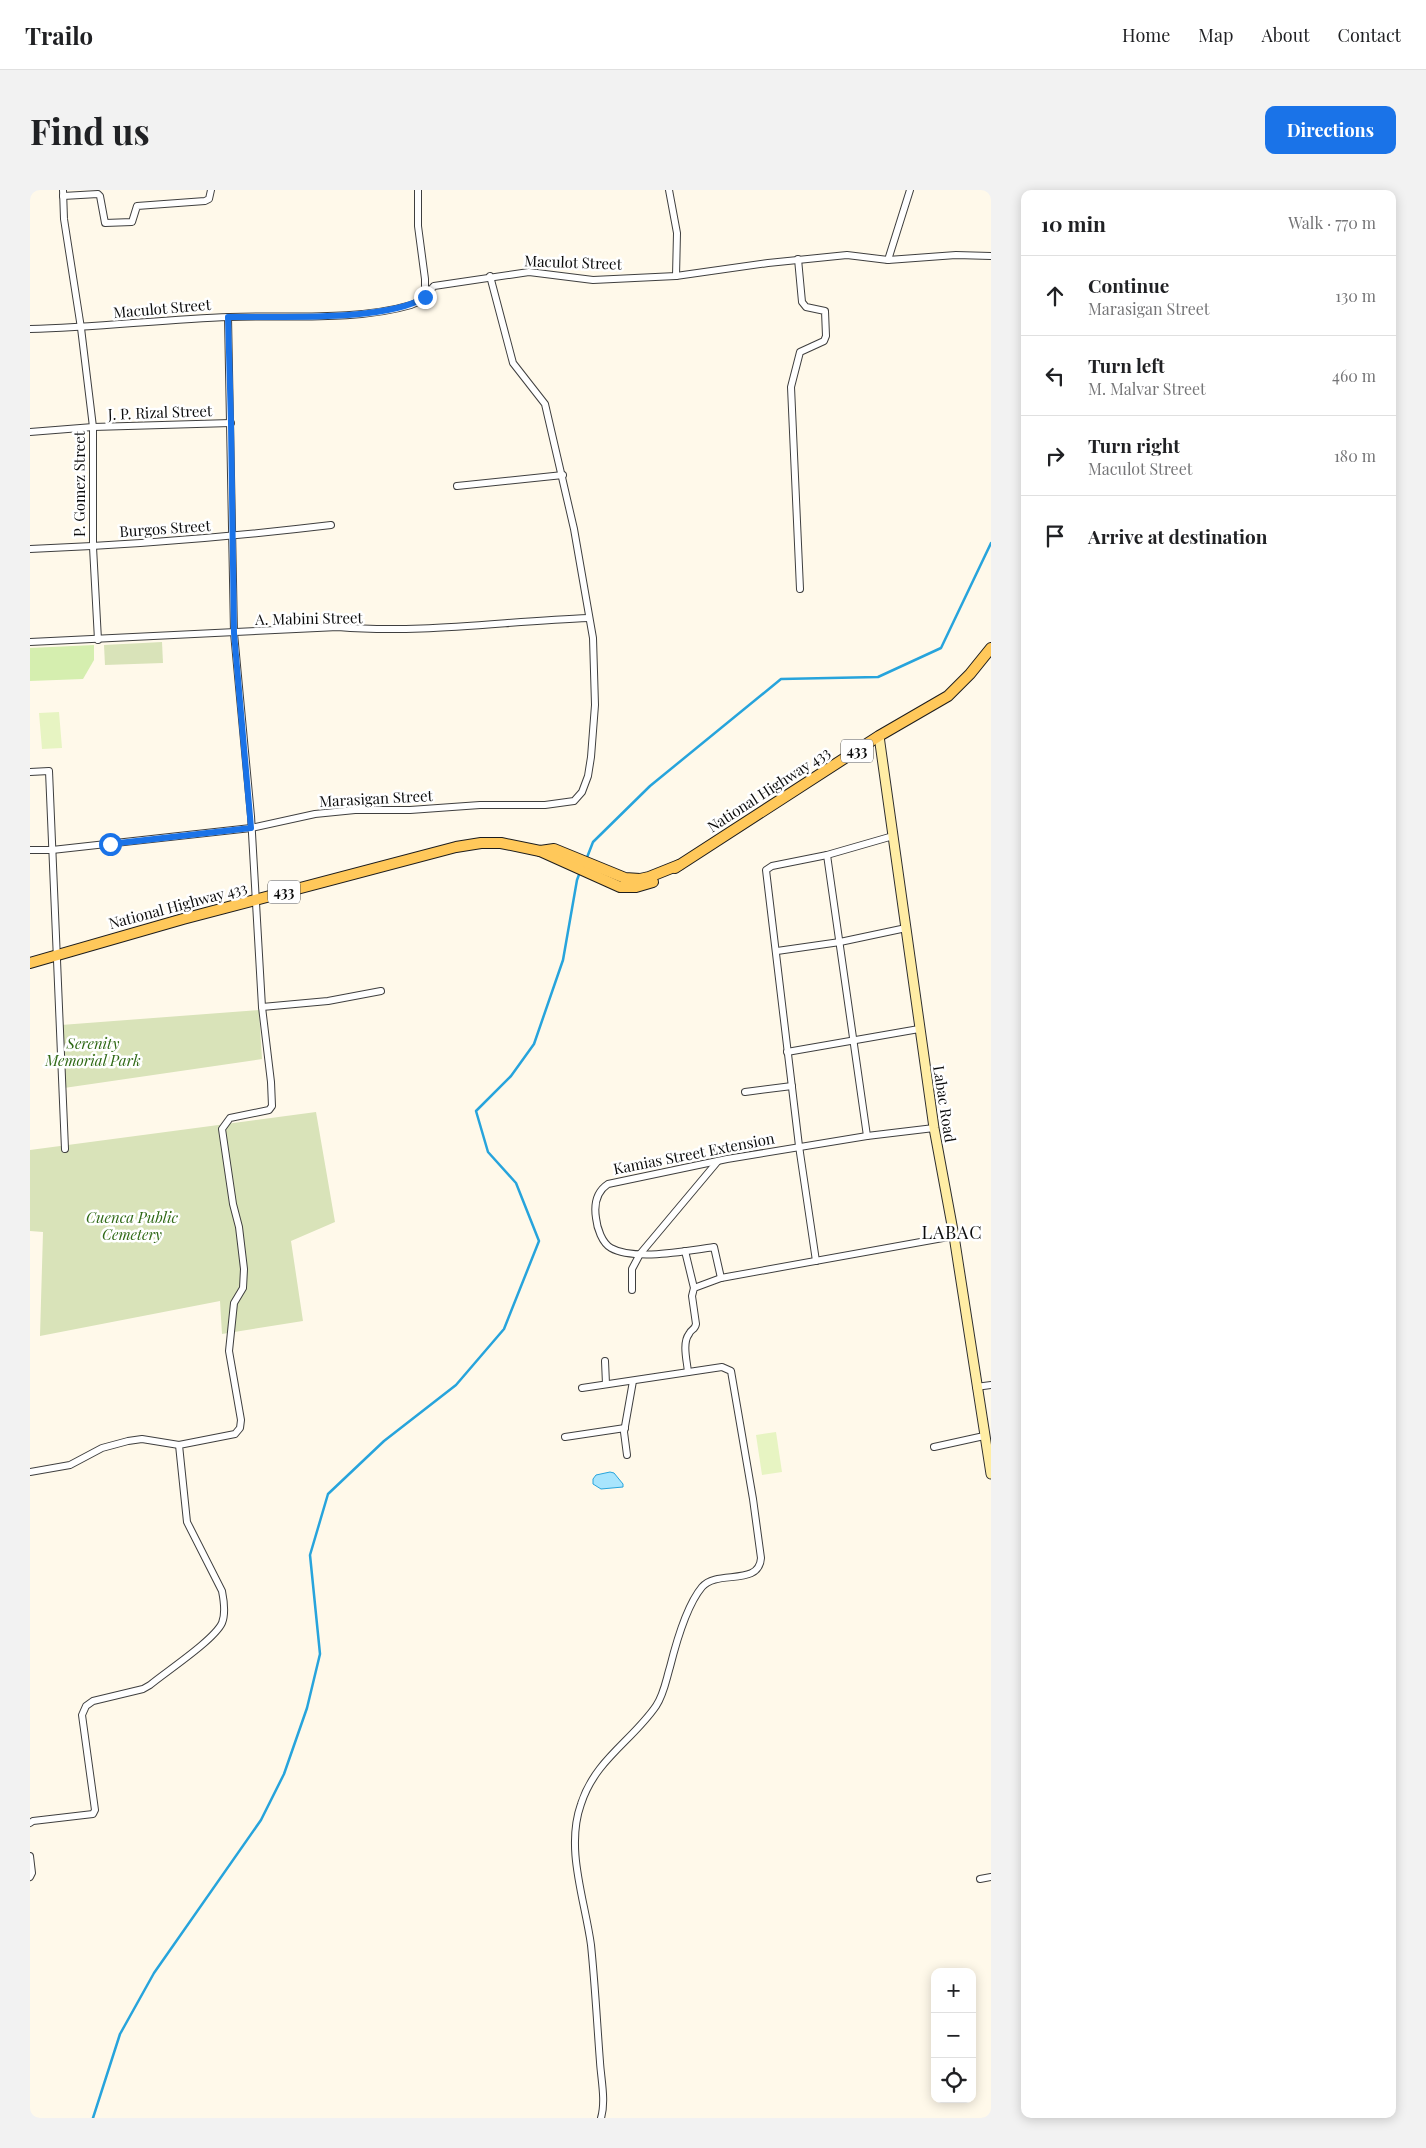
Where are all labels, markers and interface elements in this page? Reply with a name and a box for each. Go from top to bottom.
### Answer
text: Trailo [25,19,93,51]
text: Home [1122,23,1170,47]
text: Map [1198,23,1233,47]
text: About [1261,23,1310,47]
text: Contact [1338,23,1401,47]
button: Directions [1265,106,1396,154]
text: Find us [30,107,150,154]
text: 10 min [1041,209,1106,237]
text: Walk · 770 m [1288,212,1376,233]
street label: Maculot Street [524,250,623,274]
text: Continue [1088,272,1169,298]
icon: ahead [1041,282,1069,310]
text: 130 m [1335,285,1376,306]
route end [414,286,437,309]
street label: Maculot Street [112,294,212,322]
text: Marasigan Street [1088,298,1210,319]
text: Turn left [1088,352,1165,378]
icon: left [1041,362,1069,390]
text: 460 m [1332,365,1376,386]
text: M. Malvar Street [1088,378,1206,399]
street label: J. P. Rizal Street [106,400,213,424]
street label: P. Gomez Street [69,430,89,537]
text: Turn right [1088,432,1180,458]
icon: right [1041,442,1069,470]
text: 180 m [1334,445,1376,466]
text: Maculot Street [1088,458,1192,479]
street label: Burgos Street [119,515,212,541]
icon: arrive [1041,522,1069,550]
text: Arrive at destination [1088,523,1268,549]
street label: A. Mabini Street [254,607,364,629]
road number: 433 [841,740,873,762]
street label: National Highway 433 [703,742,834,836]
street label: Marasigan Street [319,785,434,811]
route start [99,833,122,856]
street label: National Highway 433 [106,877,249,933]
road number: 433 [268,880,300,904]
park label: Serenity Memorial Park [44,1033,141,1070]
street label: Labac Road [929,1064,961,1144]
street label: Kamias Street Extension [612,1128,776,1178]
park label: Cuenca Public Cemetery [86,1207,178,1244]
district label: LABAC [921,1220,983,1244]
map controls [931,1968,976,2103]
button: + [931,1968,976,2013]
button: − [931,2013,976,2058]
button: locate [931,2058,976,2103]

